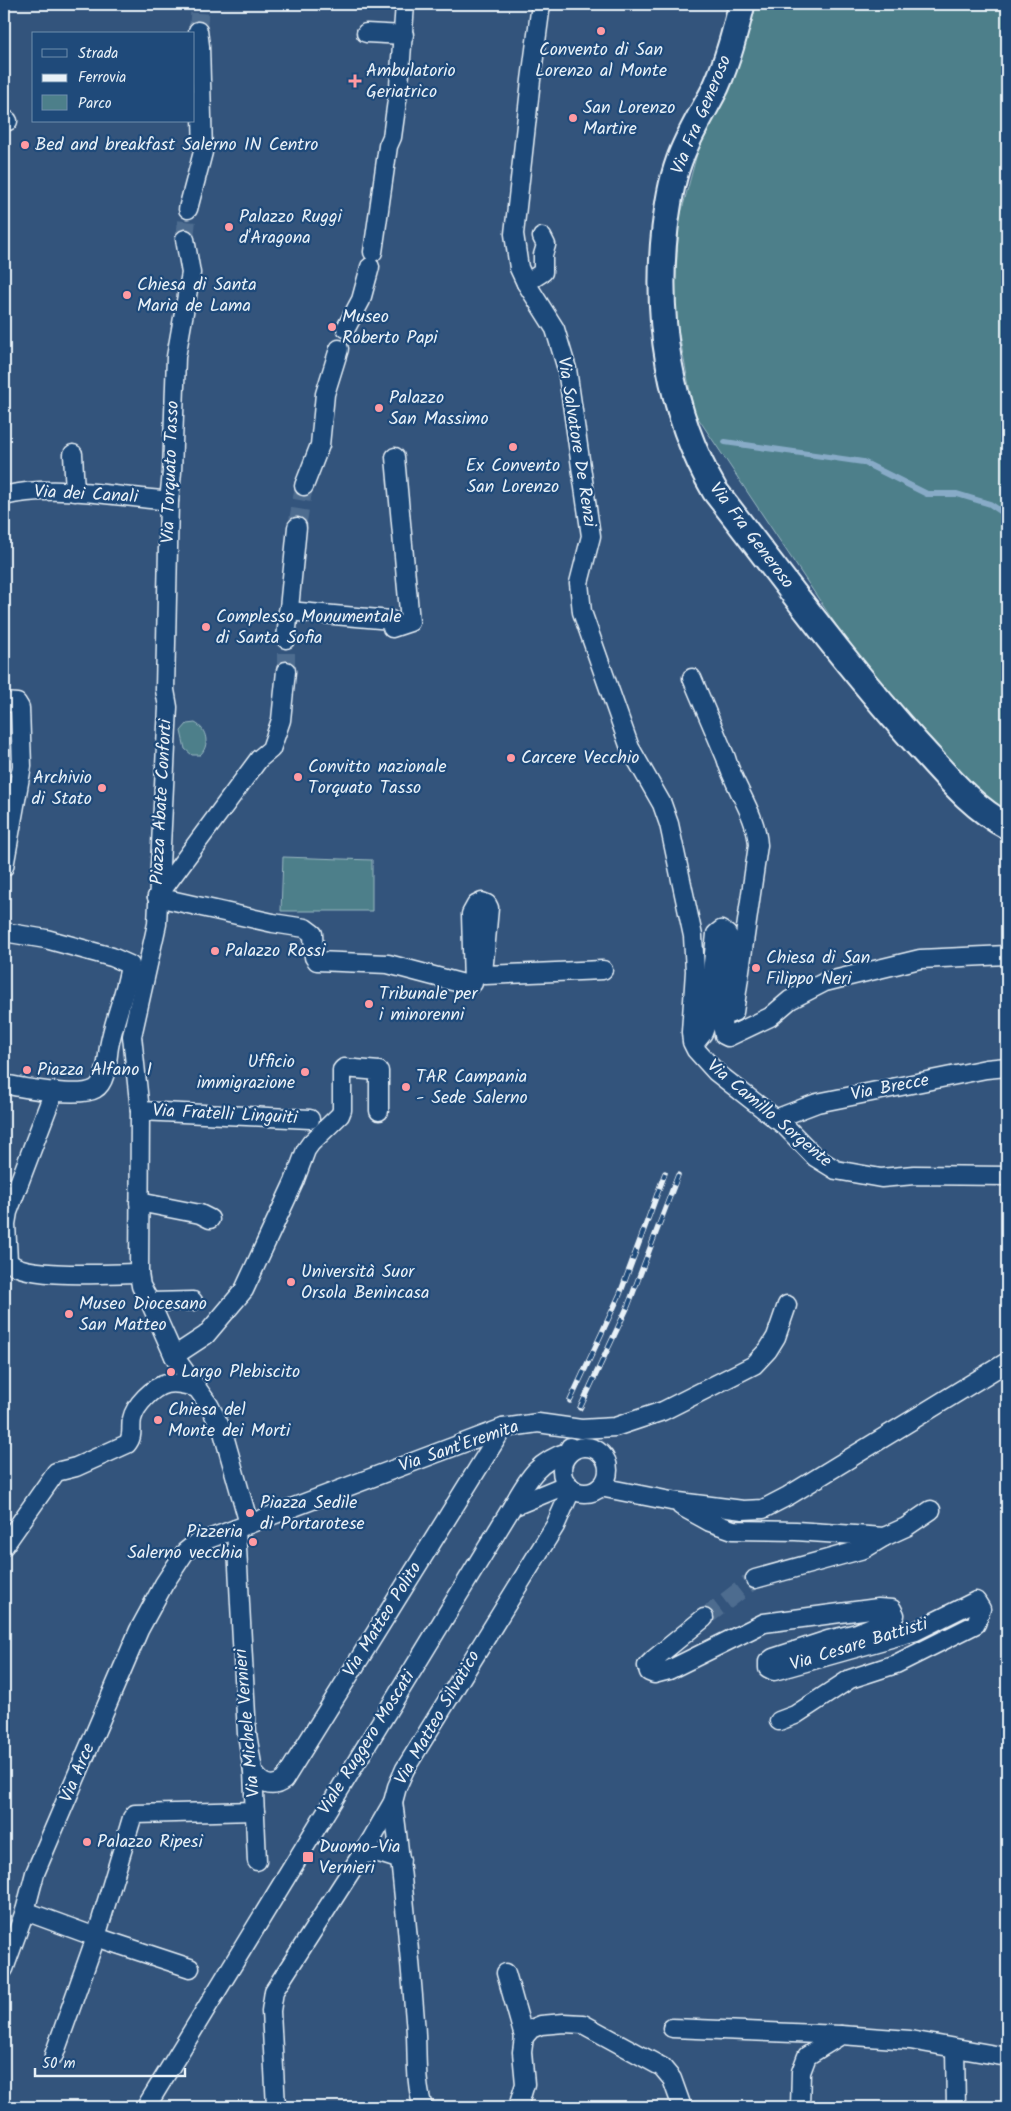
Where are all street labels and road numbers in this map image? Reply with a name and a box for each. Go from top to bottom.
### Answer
street label: Via Fra Generoso [664,51,740,179]
street label: Via Salvatore De Renzi [548,355,604,530]
street label: Via Torquato Tasso [154,400,188,544]
street label: Via Fra Generoso [701,476,801,596]
street label: Via dei Canali [33,478,139,512]
street label: Piazza Abate Conforti [143,718,181,886]
street label: Via Camillo Sorgente [700,1053,838,1175]
street label: Via Brecce [848,1066,932,1110]
street label: Via Fratelli Linguiti [152,1097,299,1133]
street label: Via Sant'Eremita [395,1413,523,1481]
street label: Via Matteo Polito [336,1557,430,1683]
street label: Via Cesare Battisti [786,1610,932,1680]
street label: Via Matteo Silvatico [388,1645,488,1791]
street label: Via Michele Vernieri [227,1647,269,1799]
street label: Viale Ruggero Moscati [311,1665,424,1821]
street label: Via Arce [52,1739,104,1807]

